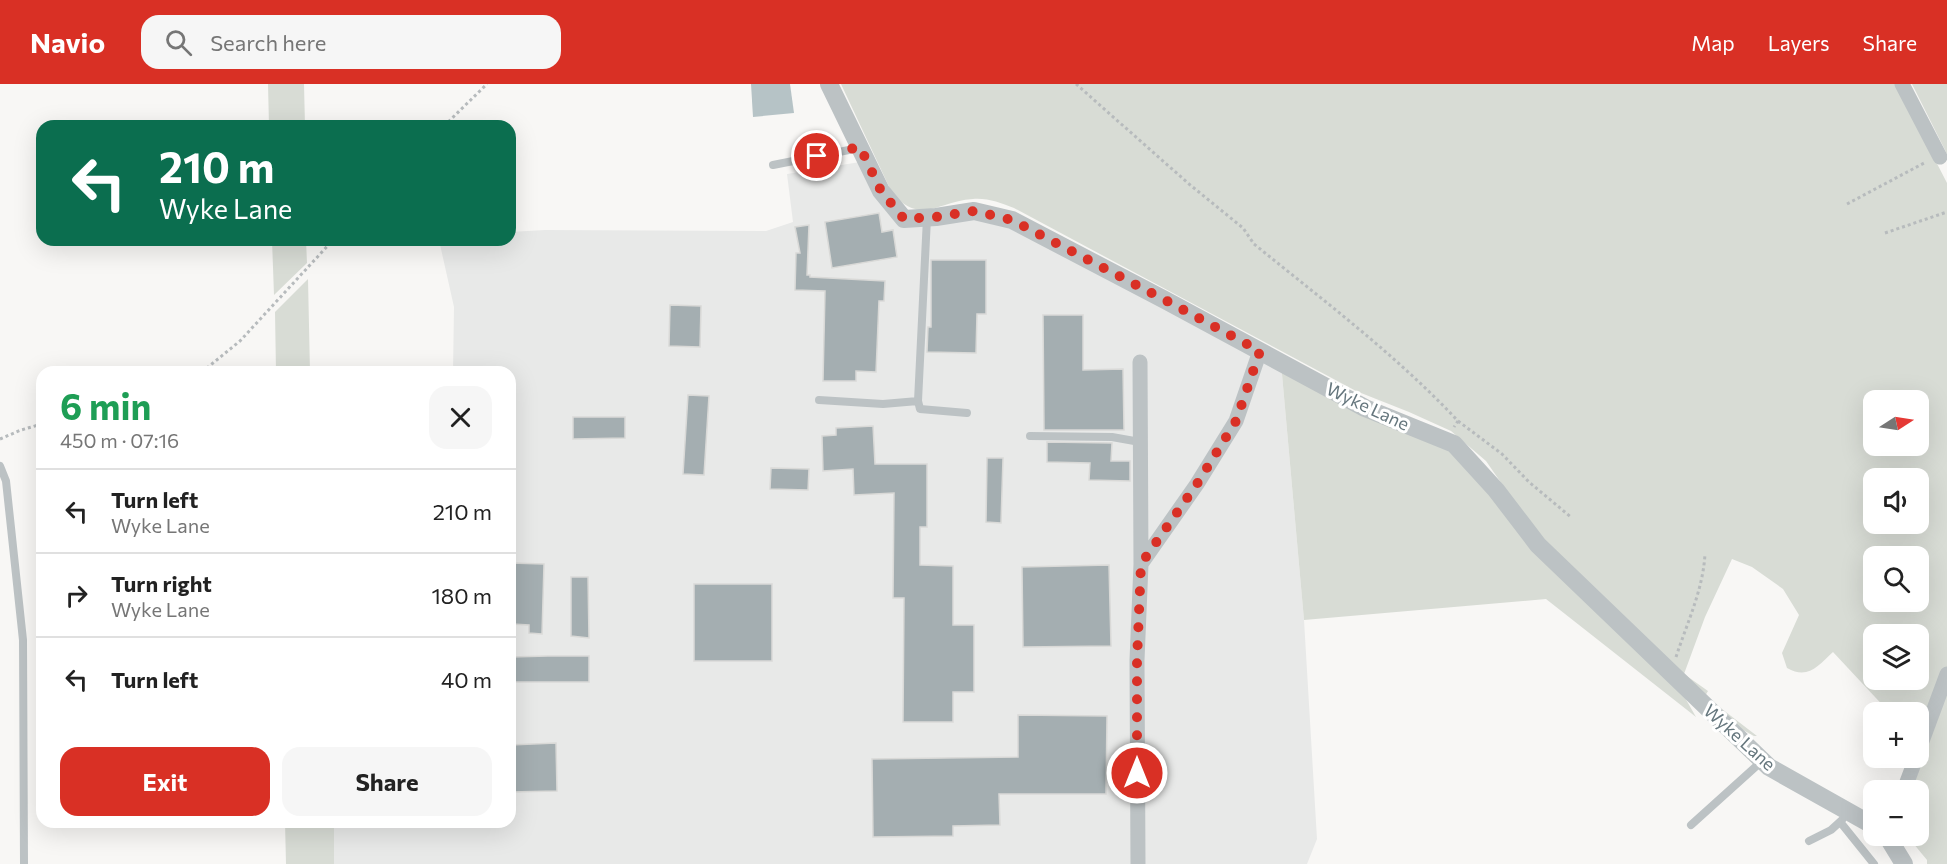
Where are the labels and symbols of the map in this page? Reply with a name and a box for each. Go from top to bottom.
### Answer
pin [791,130,842,181]
street label: Wyke Lane [1323,377,1413,435]
north arrow [1863,390,1929,456]
street label: Wyke Lane [1700,699,1780,775]
position arrow [1105,741,1169,805]

